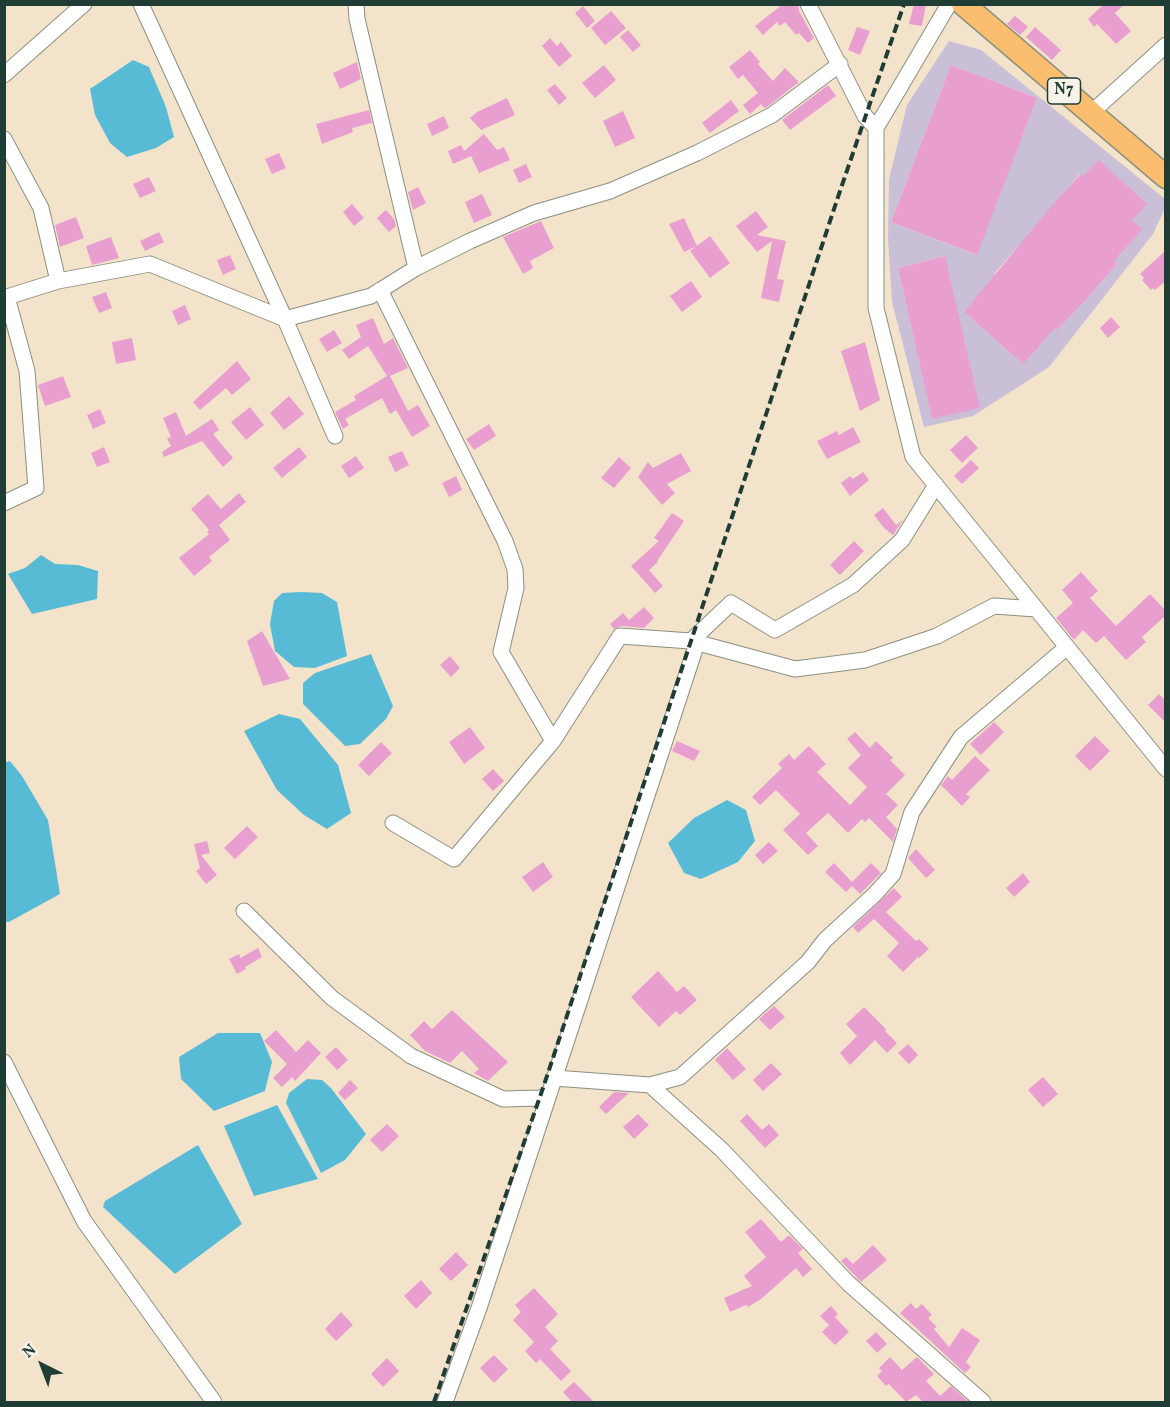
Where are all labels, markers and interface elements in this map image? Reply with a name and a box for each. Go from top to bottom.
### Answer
road number: N7 [1048,78,1080,104]
north arrow [12,1335,72,1395]
text: N [18,1340,42,1364]

